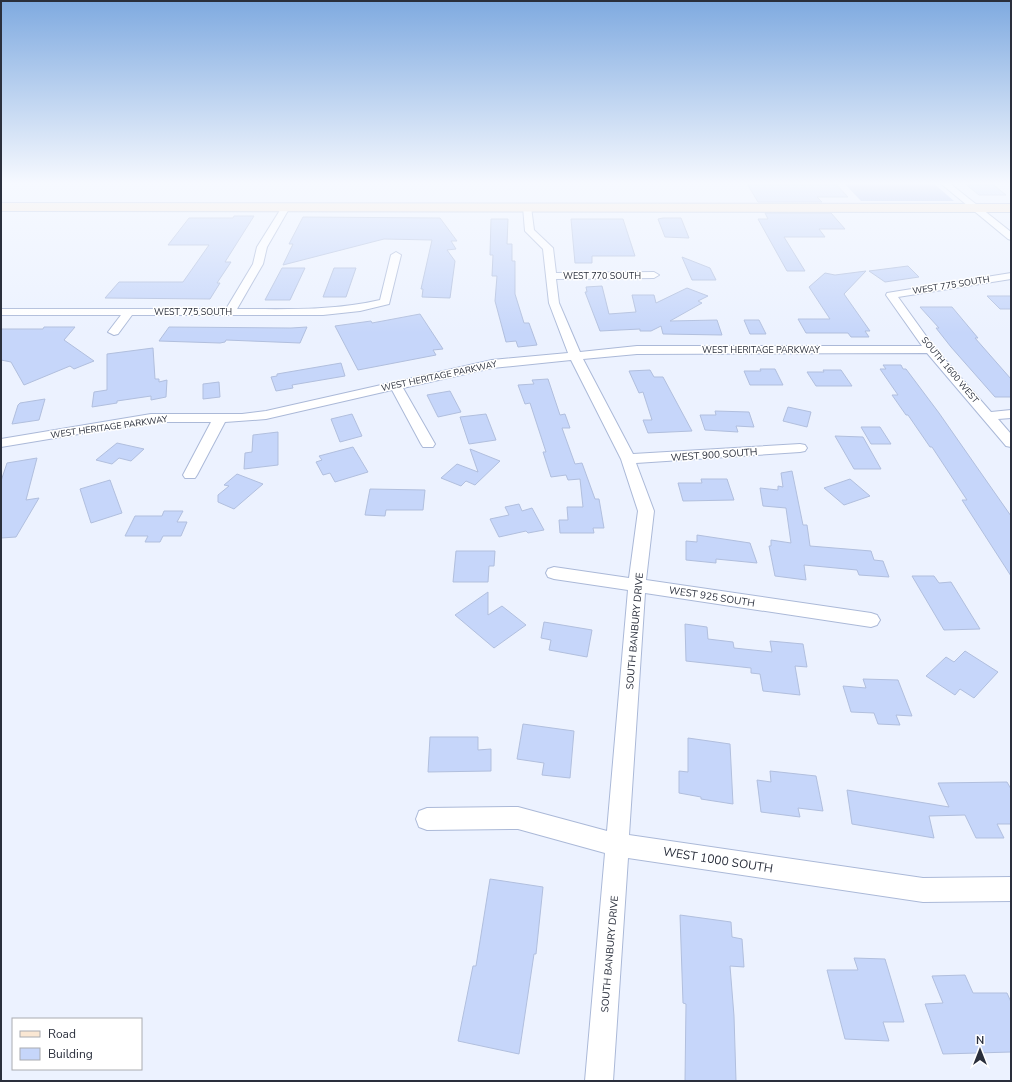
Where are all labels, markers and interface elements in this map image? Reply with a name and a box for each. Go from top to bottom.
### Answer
street label: WEST 770 SOUTH [563,270,641,282]
street label: WEST 775 SOUTH [912,273,991,297]
street label: WEST 775 SOUTH [154,306,232,318]
street label: SOUTH 1600 WEST [919,334,982,406]
street label: WEST HERITAGE PARKWAY [702,344,821,356]
street label: WEST HERITAGE PARKWAY [380,358,498,394]
street label: WEST HERITAGE PARKWAY [50,413,169,441]
street label: WEST 900 SOUTH [670,445,758,465]
street label: SOUTH BANBURY DRIVE [623,572,647,690]
street label: WEST 925 SOUTH [668,583,756,611]
street label: WEST 1000 SOUTH [662,843,774,877]
street label: SOUTH BANBURY DRIVE [598,895,622,1013]
legend [12,1018,142,1070]
text: Road [48,1026,76,1042]
north arrow [960,1030,1000,1070]
text: N [976,1033,984,1048]
text: Building [48,1046,93,1062]

